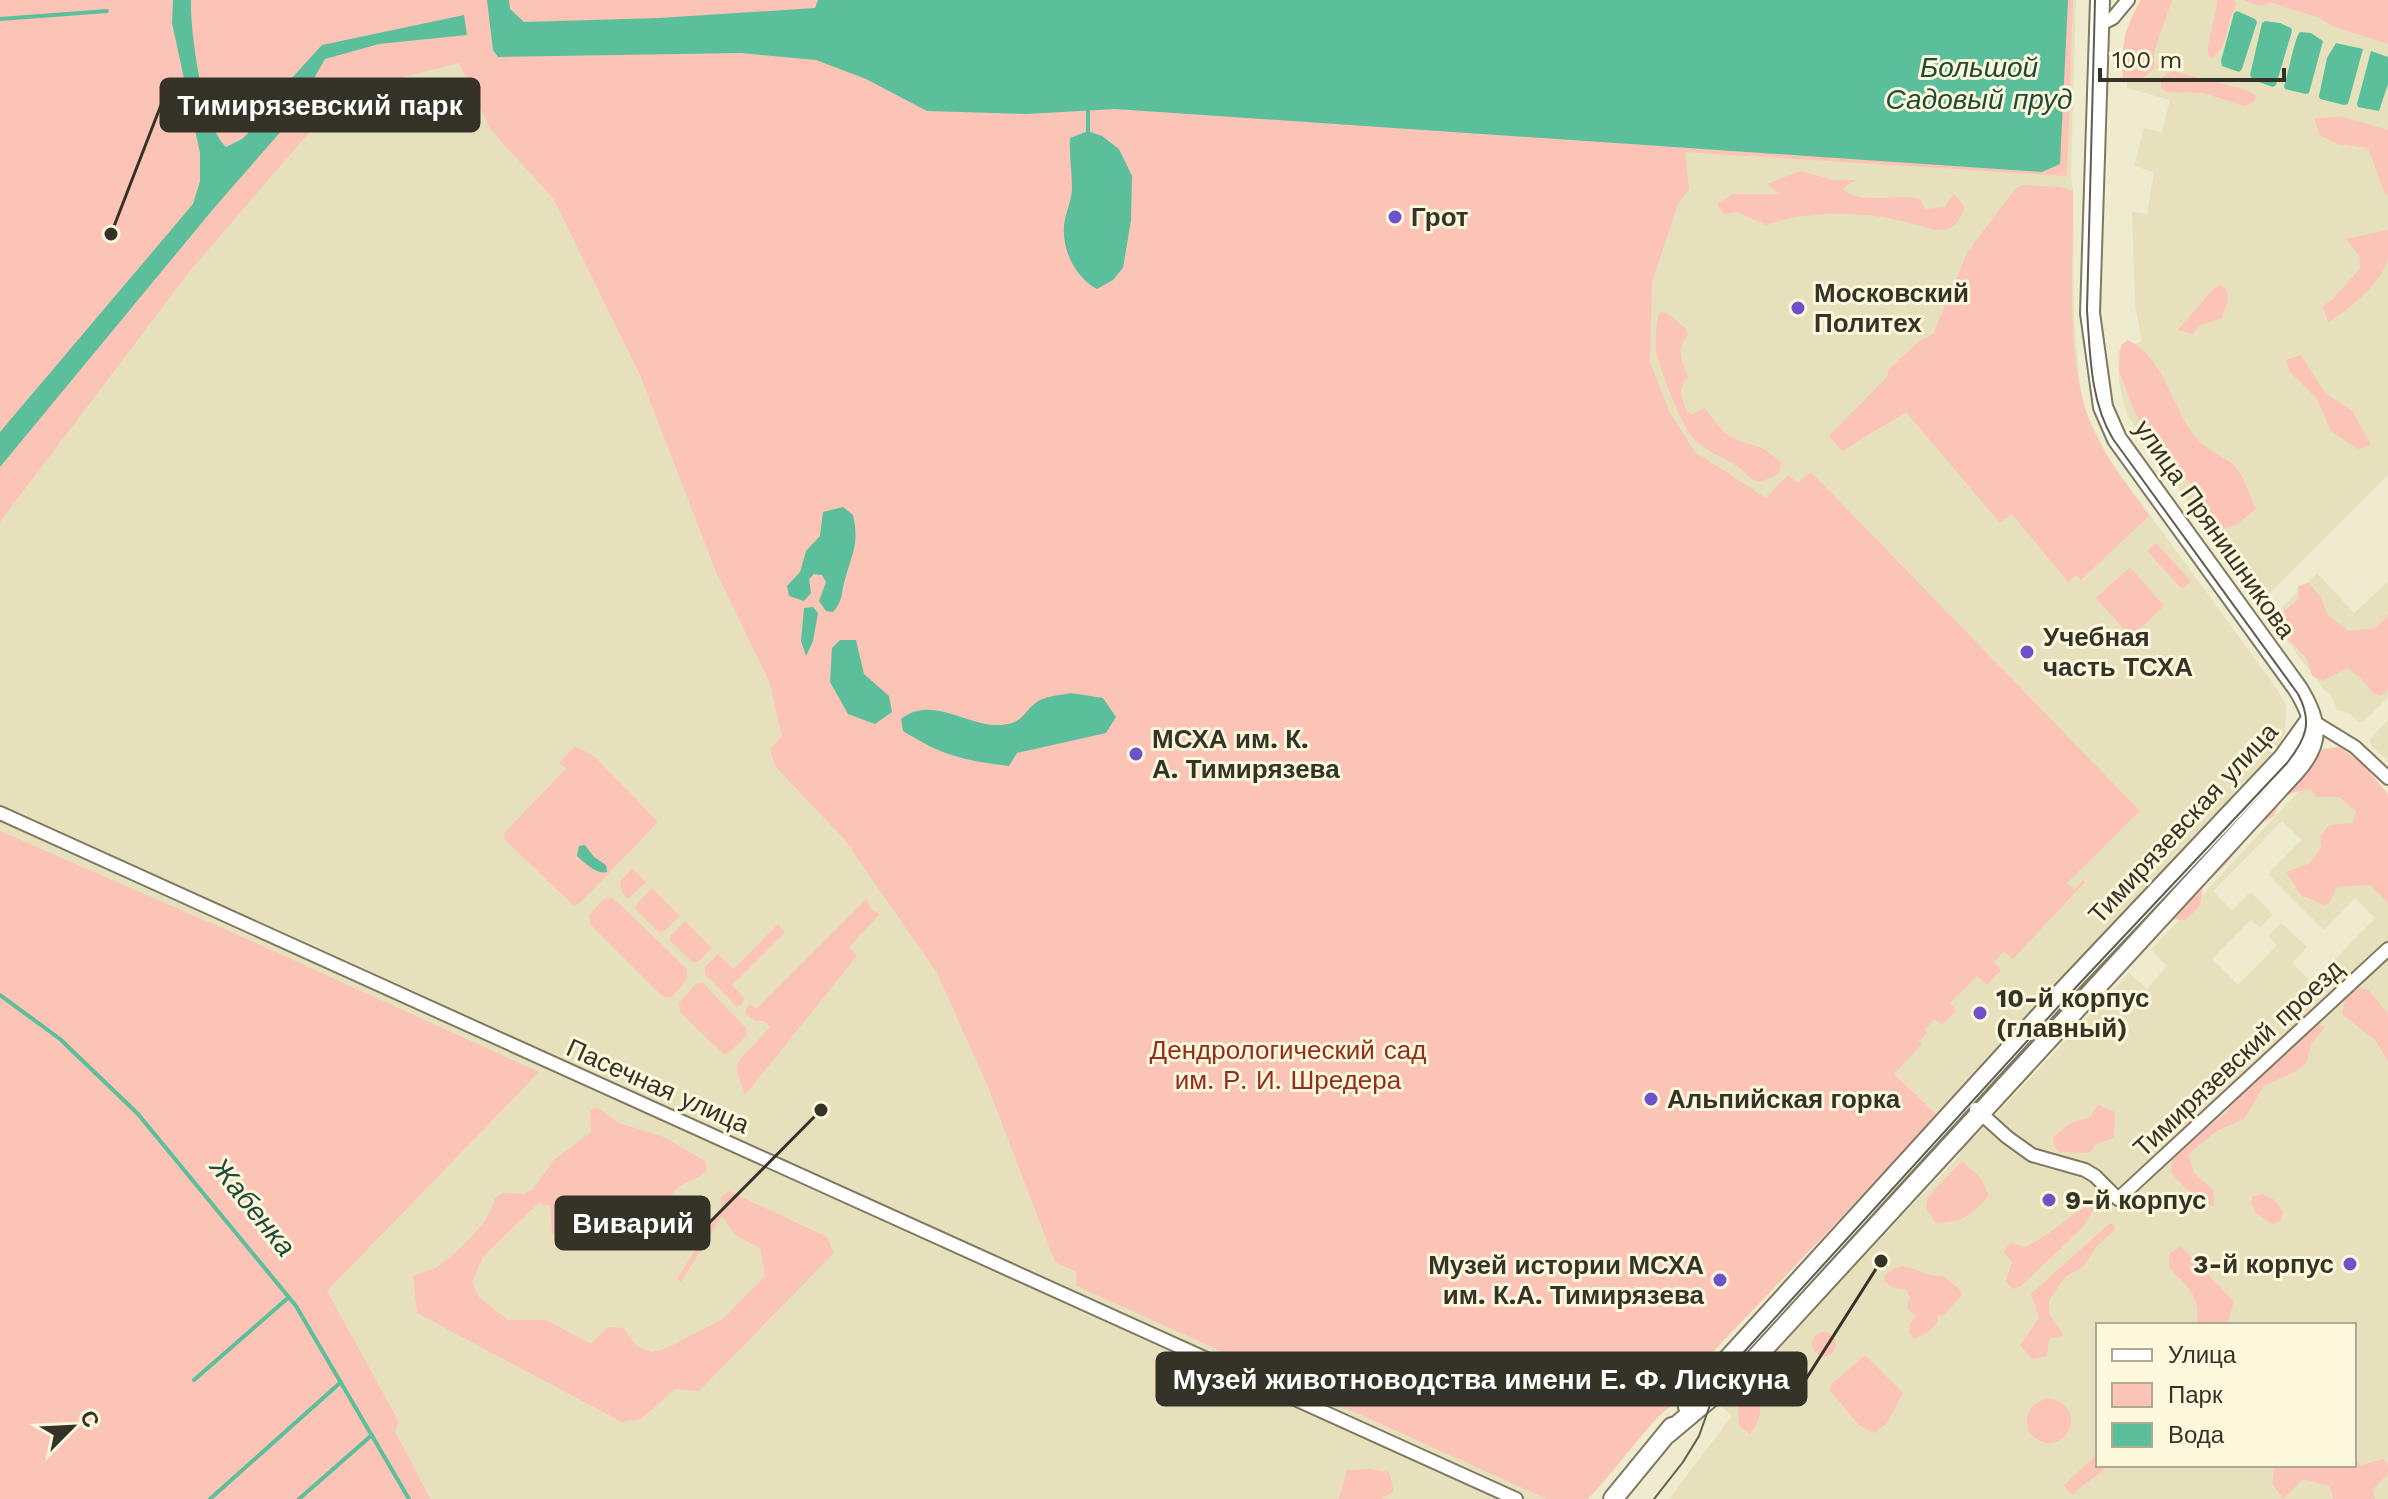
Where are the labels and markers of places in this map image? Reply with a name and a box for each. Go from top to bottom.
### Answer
callout: Тимирязевский парк [161,79,479,131]
place label: Грот [1411,202,1469,232]
marker: Грот [1386,208,1404,226]
place label: Московский Политех [1814,278,1969,338]
marker: Московский Политех [1789,299,1807,317]
place label: Учебная часть ТСХА [2043,622,2193,682]
marker: Учебная часть ТСХА [2018,643,2036,661]
place label: МСХА им. К. А. Тимирязева [1152,724,1340,784]
marker: МСХА им. К. А. Тимирязева [1127,745,1145,763]
place label: 10-й корпус (главный) [1996,983,2150,1043]
marker: 10-й корпус (главный) [1971,1004,1989,1022]
place label: Альпийская горка [1667,1084,1901,1114]
marker: Альпийская горка [1642,1090,1660,1108]
place label: 9-й корпус [2065,1185,2207,1215]
marker: 9-й корпус [2040,1191,2058,1209]
callout: Виварий [556,1197,709,1249]
place label: 3-й корпус [2193,1249,2334,1279]
place label: Музей истории МСХА им. К.А. Тимирязева [1428,1250,1705,1310]
marker: 3-й корпус [2341,1255,2359,1273]
marker: Музей истории МСХА им. К.А. Тимирязева [1711,1271,1729,1289]
callout: Музей животноводства имени Е. Ф. Лискуна [1157,1353,1806,1405]

